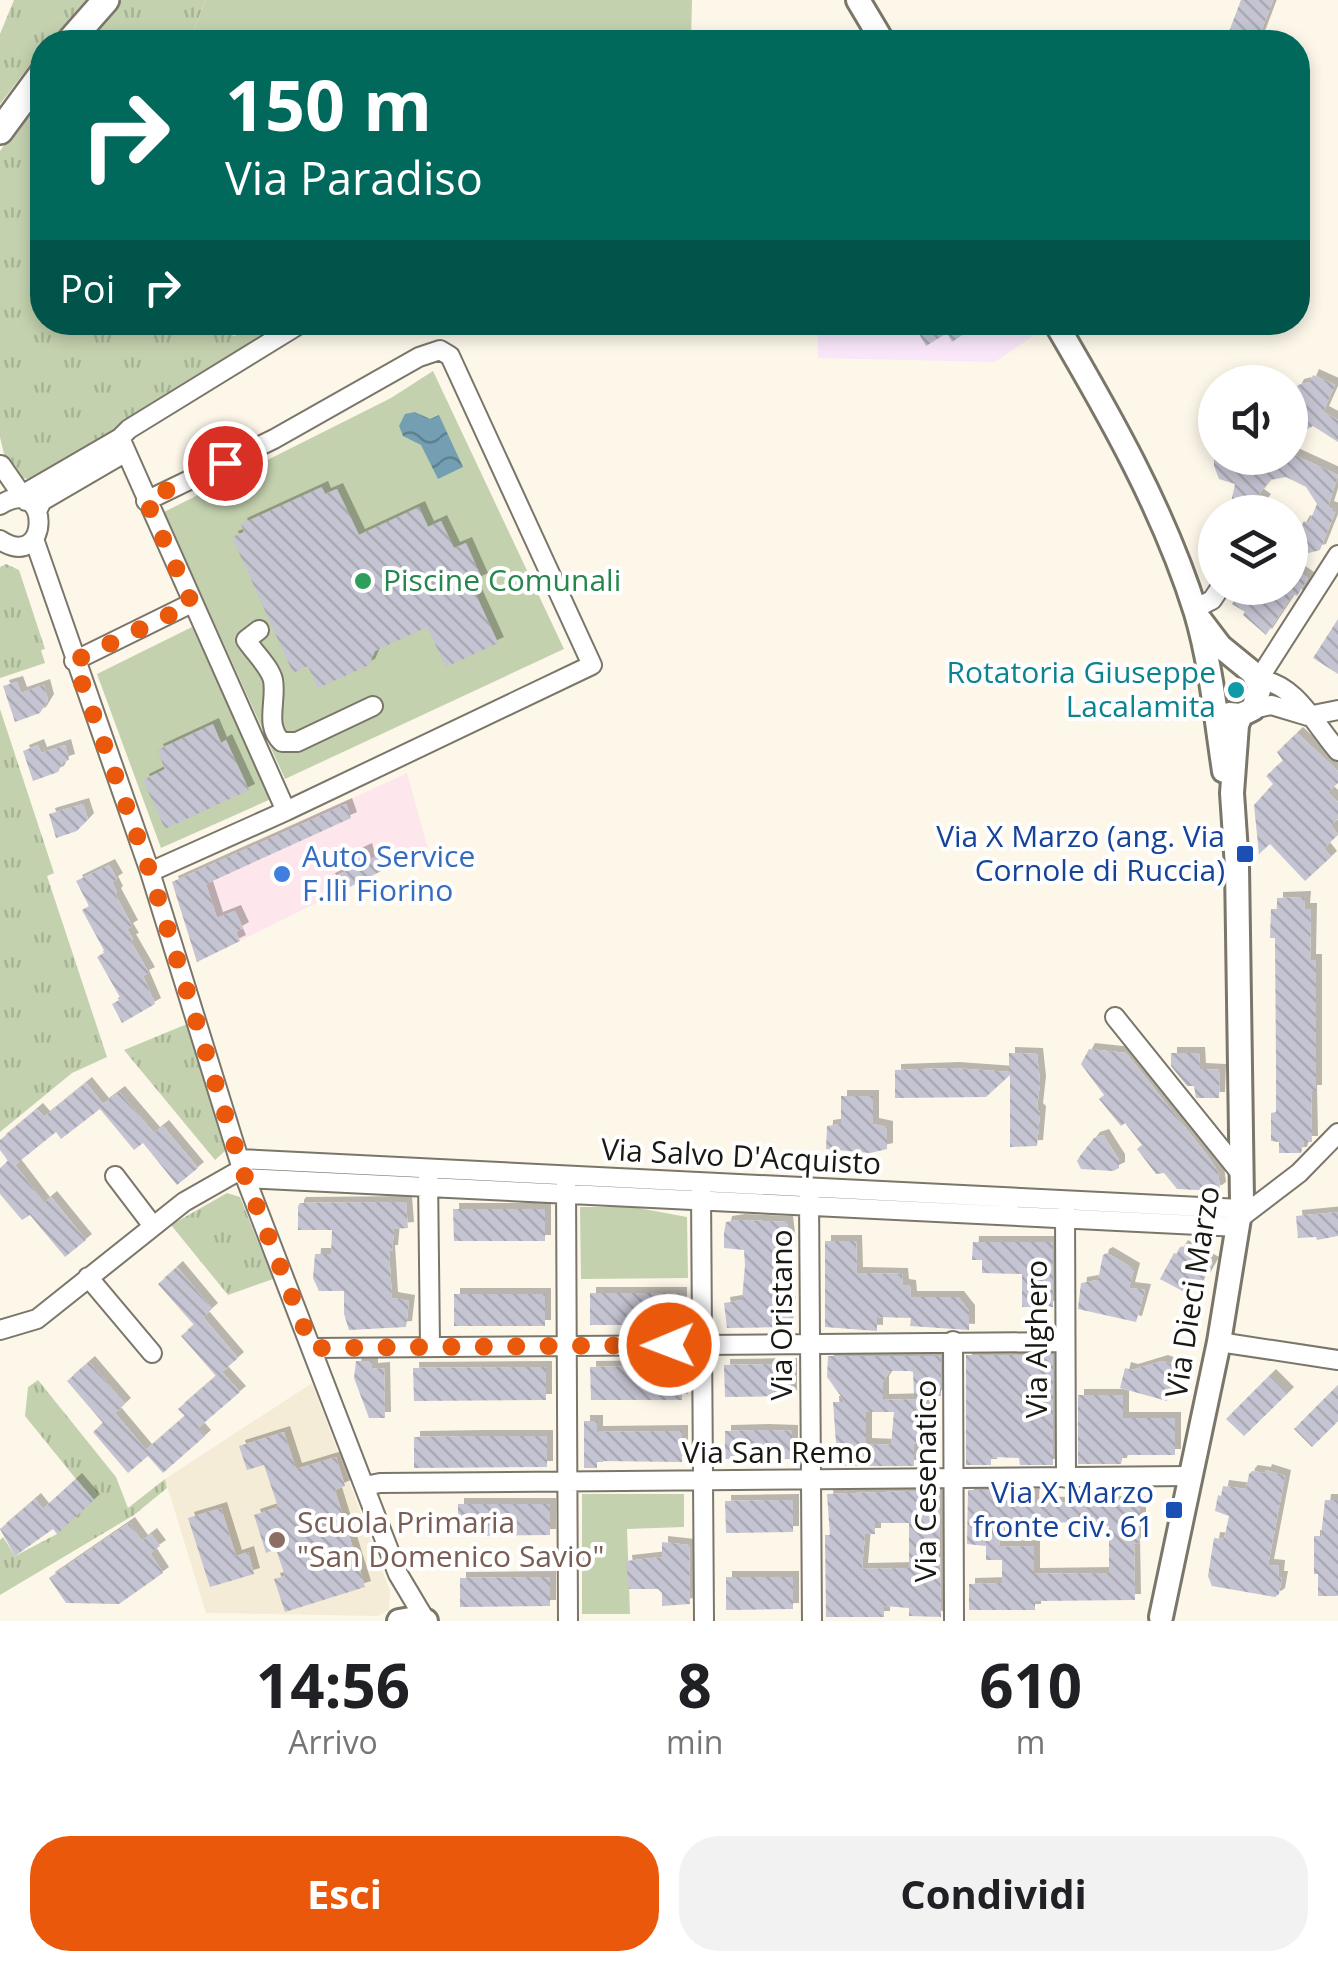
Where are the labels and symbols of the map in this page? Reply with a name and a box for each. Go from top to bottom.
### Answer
pin [183,421,268,506]
place label: Piscine Comunali [383,559,621,600]
marker: Piscine Comunali [352,570,374,592]
place label: Rotatoria Giuseppe Lacalamita [947,651,1216,726]
marker: Rotatoria Giuseppe Lacalamita [1225,679,1247,701]
place label: Via X Marzo (ang. Via Cornole di Ruccia) [936,815,1225,890]
place label: Auto Service F.lli Fiorino [302,835,475,910]
marker: Via X Marzo (ang. Via Cornole di Ruccia) [1234,843,1256,865]
marker: Auto Service F.lli Fiorino [271,863,293,885]
street label: Via Salvo D'Acquisto [600,1128,882,1183]
street label: Via Dieci Marzo [1155,1183,1228,1401]
street label: Via Oristano [760,1229,801,1401]
street label: Via Alghero [1015,1260,1056,1418]
position arrow [617,1293,721,1397]
street label: Via Cesenatico [904,1380,945,1582]
street label: Via San Remo [682,1431,872,1472]
place label: Via X Marzo fronte civ. 61 [973,1471,1154,1546]
marker: Via X Marzo fronte civ. 61 [1163,1499,1185,1521]
place label: Scuola Primaria "San Domenico Savio" [297,1501,605,1576]
marker: Scuola Primaria "San Domenico Savio" [266,1529,288,1551]

